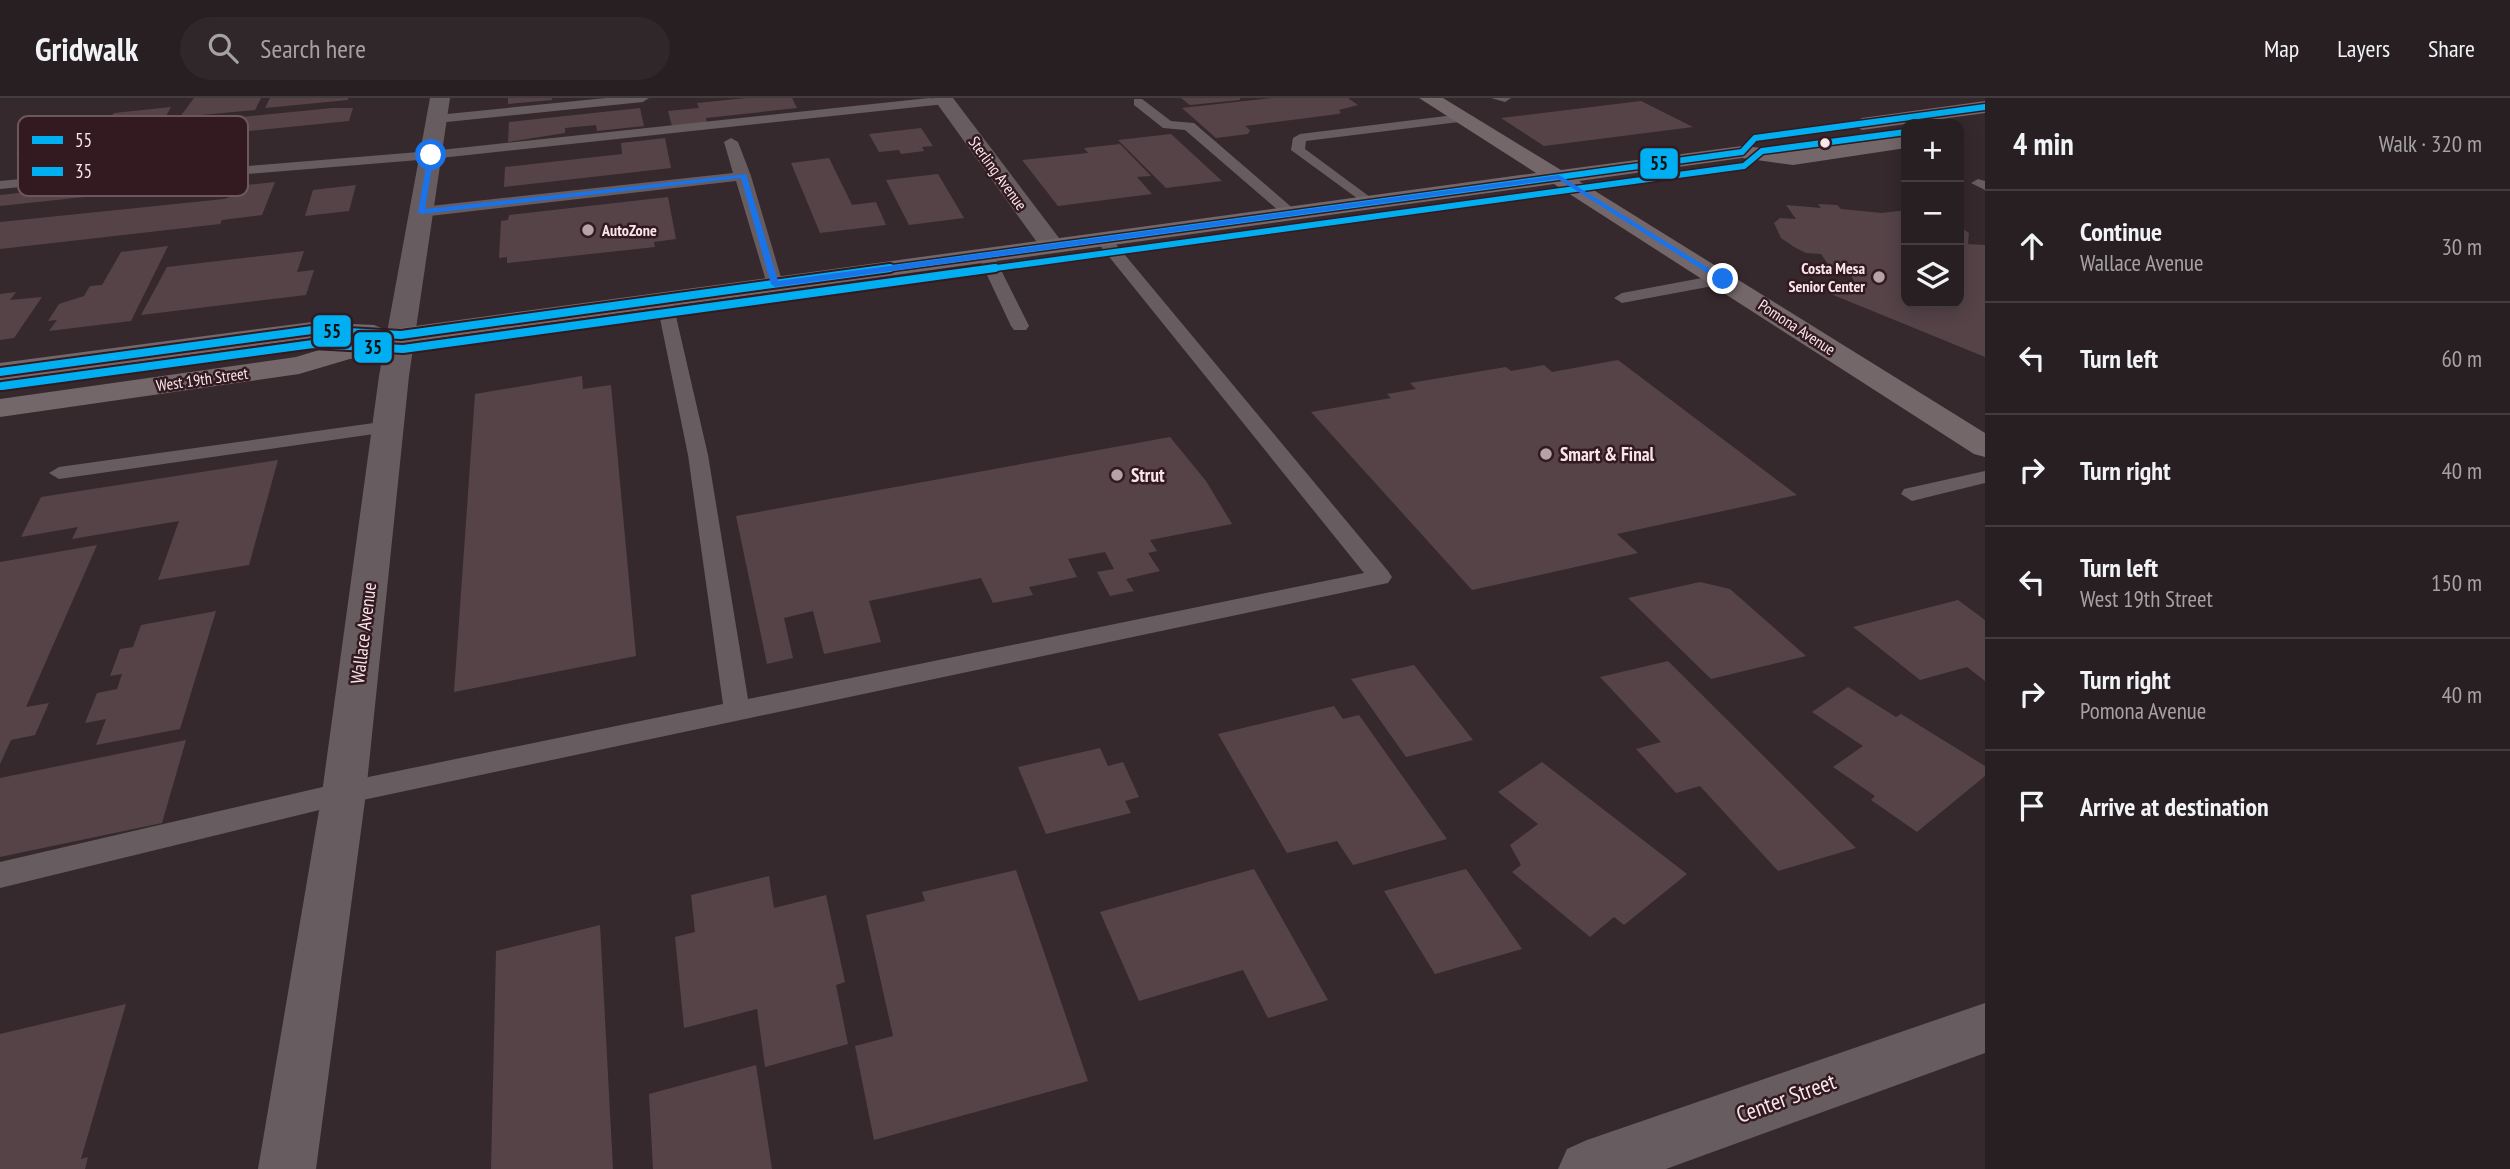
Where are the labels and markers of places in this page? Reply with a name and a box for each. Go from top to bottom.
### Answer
unlabelled marker [1818,136,1832,150]
place label: AutoZone [601,220,657,240]
marker: AutoZone [580,222,596,238]
place label: Costa Mesa Senior Center [1788,258,1865,296]
marker: Costa Mesa Senior Center [1871,269,1887,285]
place label: Smart & Final [1560,442,1655,466]
marker: Smart & Final [1538,446,1554,462]
place label: Strut [1131,463,1165,487]
marker: Strut [1109,467,1125,483]

